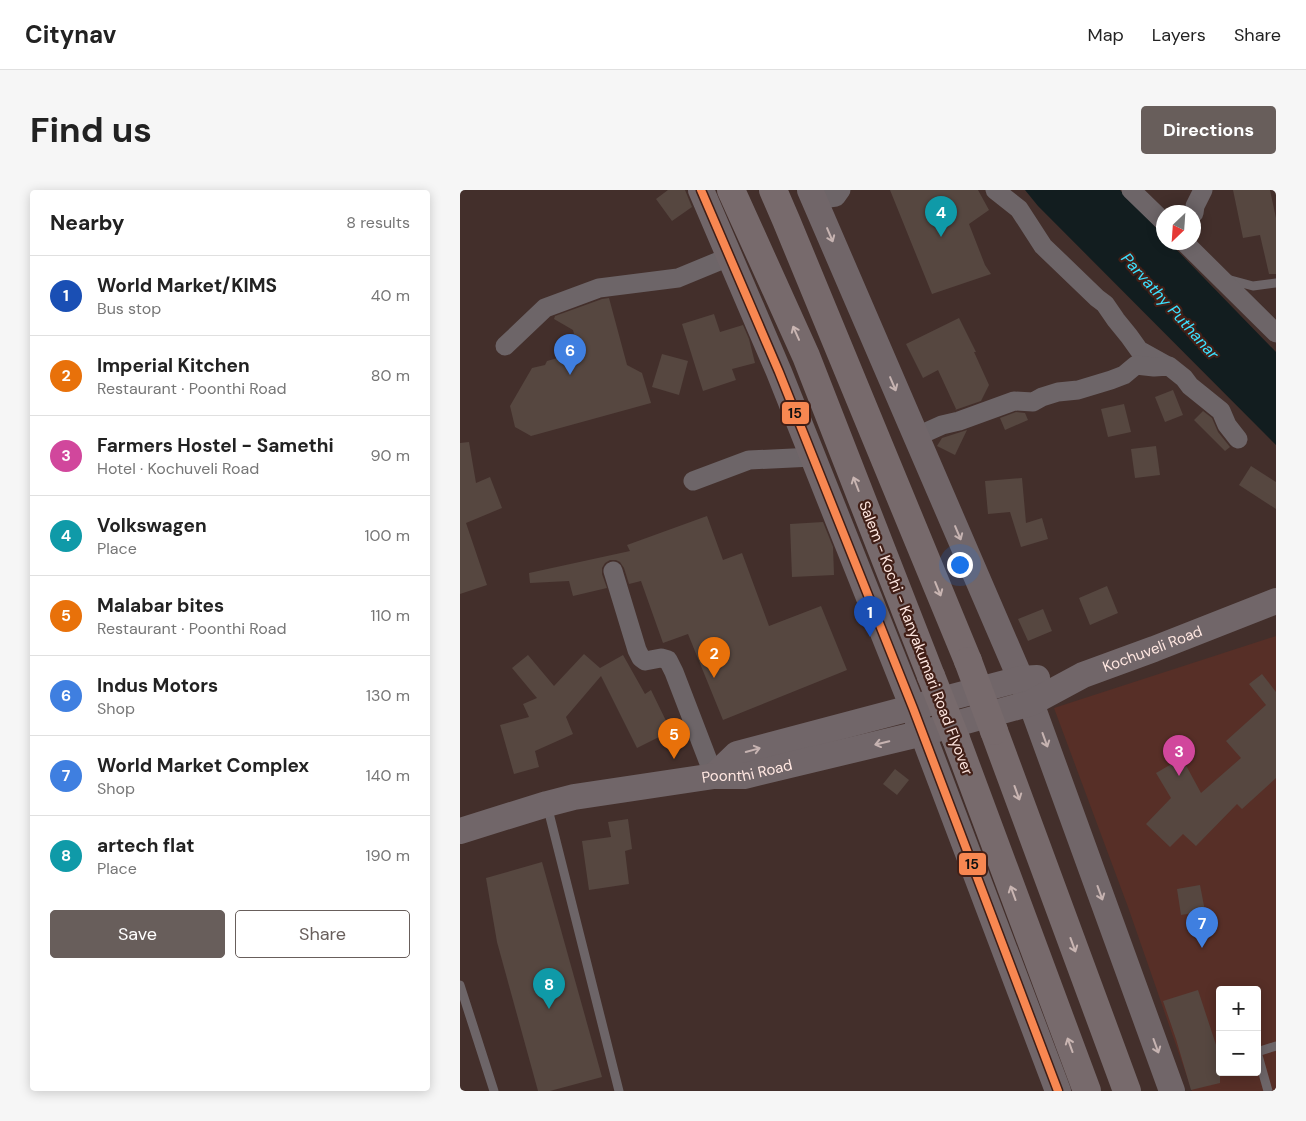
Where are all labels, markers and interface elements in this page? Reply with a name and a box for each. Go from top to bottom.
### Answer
text: Citynav [25,19,116,50]
text: Map [1088,23,1124,47]
text: Layers [1152,23,1206,47]
text: Share [1234,23,1281,47]
button: Directions [1141,106,1276,154]
text: Find us [30,107,152,153]
pin: 4 [925,196,957,237]
north arrow [1156,205,1201,250]
text: Nearby [50,209,124,237]
text: 8 results [346,212,410,233]
one-way arrow [825,227,835,242]
water label: Parvathy Puthanar [1116,248,1224,365]
text: World Market/KIMS [97,273,277,298]
text: 1 [63,285,69,306]
text: 40 m [371,285,410,306]
text: Bus stop [97,298,161,319]
one-way arrow [791,326,801,341]
pin: 6 [554,334,586,375]
text: Imperial Kitchen [97,353,250,378]
text: 2 [61,365,71,386]
text: 80 m [371,365,410,386]
one-way arrow [889,376,899,391]
text: Restaurant · Poonthi Road [97,378,287,399]
line badge: 15 [781,401,810,425]
text: 15 [788,404,802,422]
text: Farmers Hostel - Samethi [97,433,334,458]
text: 3 [61,445,71,466]
text: 90 m [370,445,410,466]
text: Hotel · Kochuveli Road [97,458,259,479]
one-way arrow [851,477,861,492]
street label: Salem - Kochi - Kanyakumari Road Flyover [854,498,978,778]
text: Volkswagen [97,513,207,538]
text: 4 [61,525,71,546]
text: 100 m [365,525,410,546]
one-way arrow [953,525,963,540]
text: Place [97,538,137,559]
your location [947,552,973,578]
one-way arrow [934,581,943,596]
text: Malabar bites [97,593,224,618]
pin: 1 [854,596,886,637]
text: 5 [61,605,71,626]
text: 110 m [371,605,410,626]
text: Restaurant · Poonthi Road [97,618,287,639]
street label: Kochuveli Road [1100,621,1205,677]
pin: 2 [698,637,730,678]
text: Indus Motors [97,673,218,698]
text: 6 [61,685,71,706]
text: 130 m [366,685,410,706]
text: Shop [97,698,135,719]
pin: 5 [658,718,690,759]
one-way arrow [1041,732,1050,748]
pin: 3 [1163,735,1195,776]
one-way arrow [875,739,891,748]
one-way arrow [745,745,761,754]
text: World Market Complex [97,753,309,778]
street label: Poonthi Road [700,755,794,788]
text: 7 [62,765,70,786]
text: 140 m [366,765,410,786]
text: Shop [97,778,135,799]
one-way arrow [1013,785,1022,800]
text: artech flat [97,833,194,858]
text: 8 [61,845,71,866]
text: 190 m [366,845,410,866]
line badge: 15 [958,852,987,876]
text: 15 [965,855,979,873]
text: Place [97,858,137,879]
one-way arrow [1096,885,1105,900]
one-way arrow [1008,886,1017,901]
pin: 7 [1186,907,1218,948]
button: Save [50,910,225,958]
button: Share [235,910,410,958]
one-way arrow [1069,937,1078,953]
pin: 8 [533,968,565,1009]
map controls [1216,986,1261,1076]
button: + [1216,986,1261,1031]
button: − [1216,1031,1261,1076]
one-way arrow [1065,1038,1074,1054]
one-way arrow [1152,1038,1161,1053]

